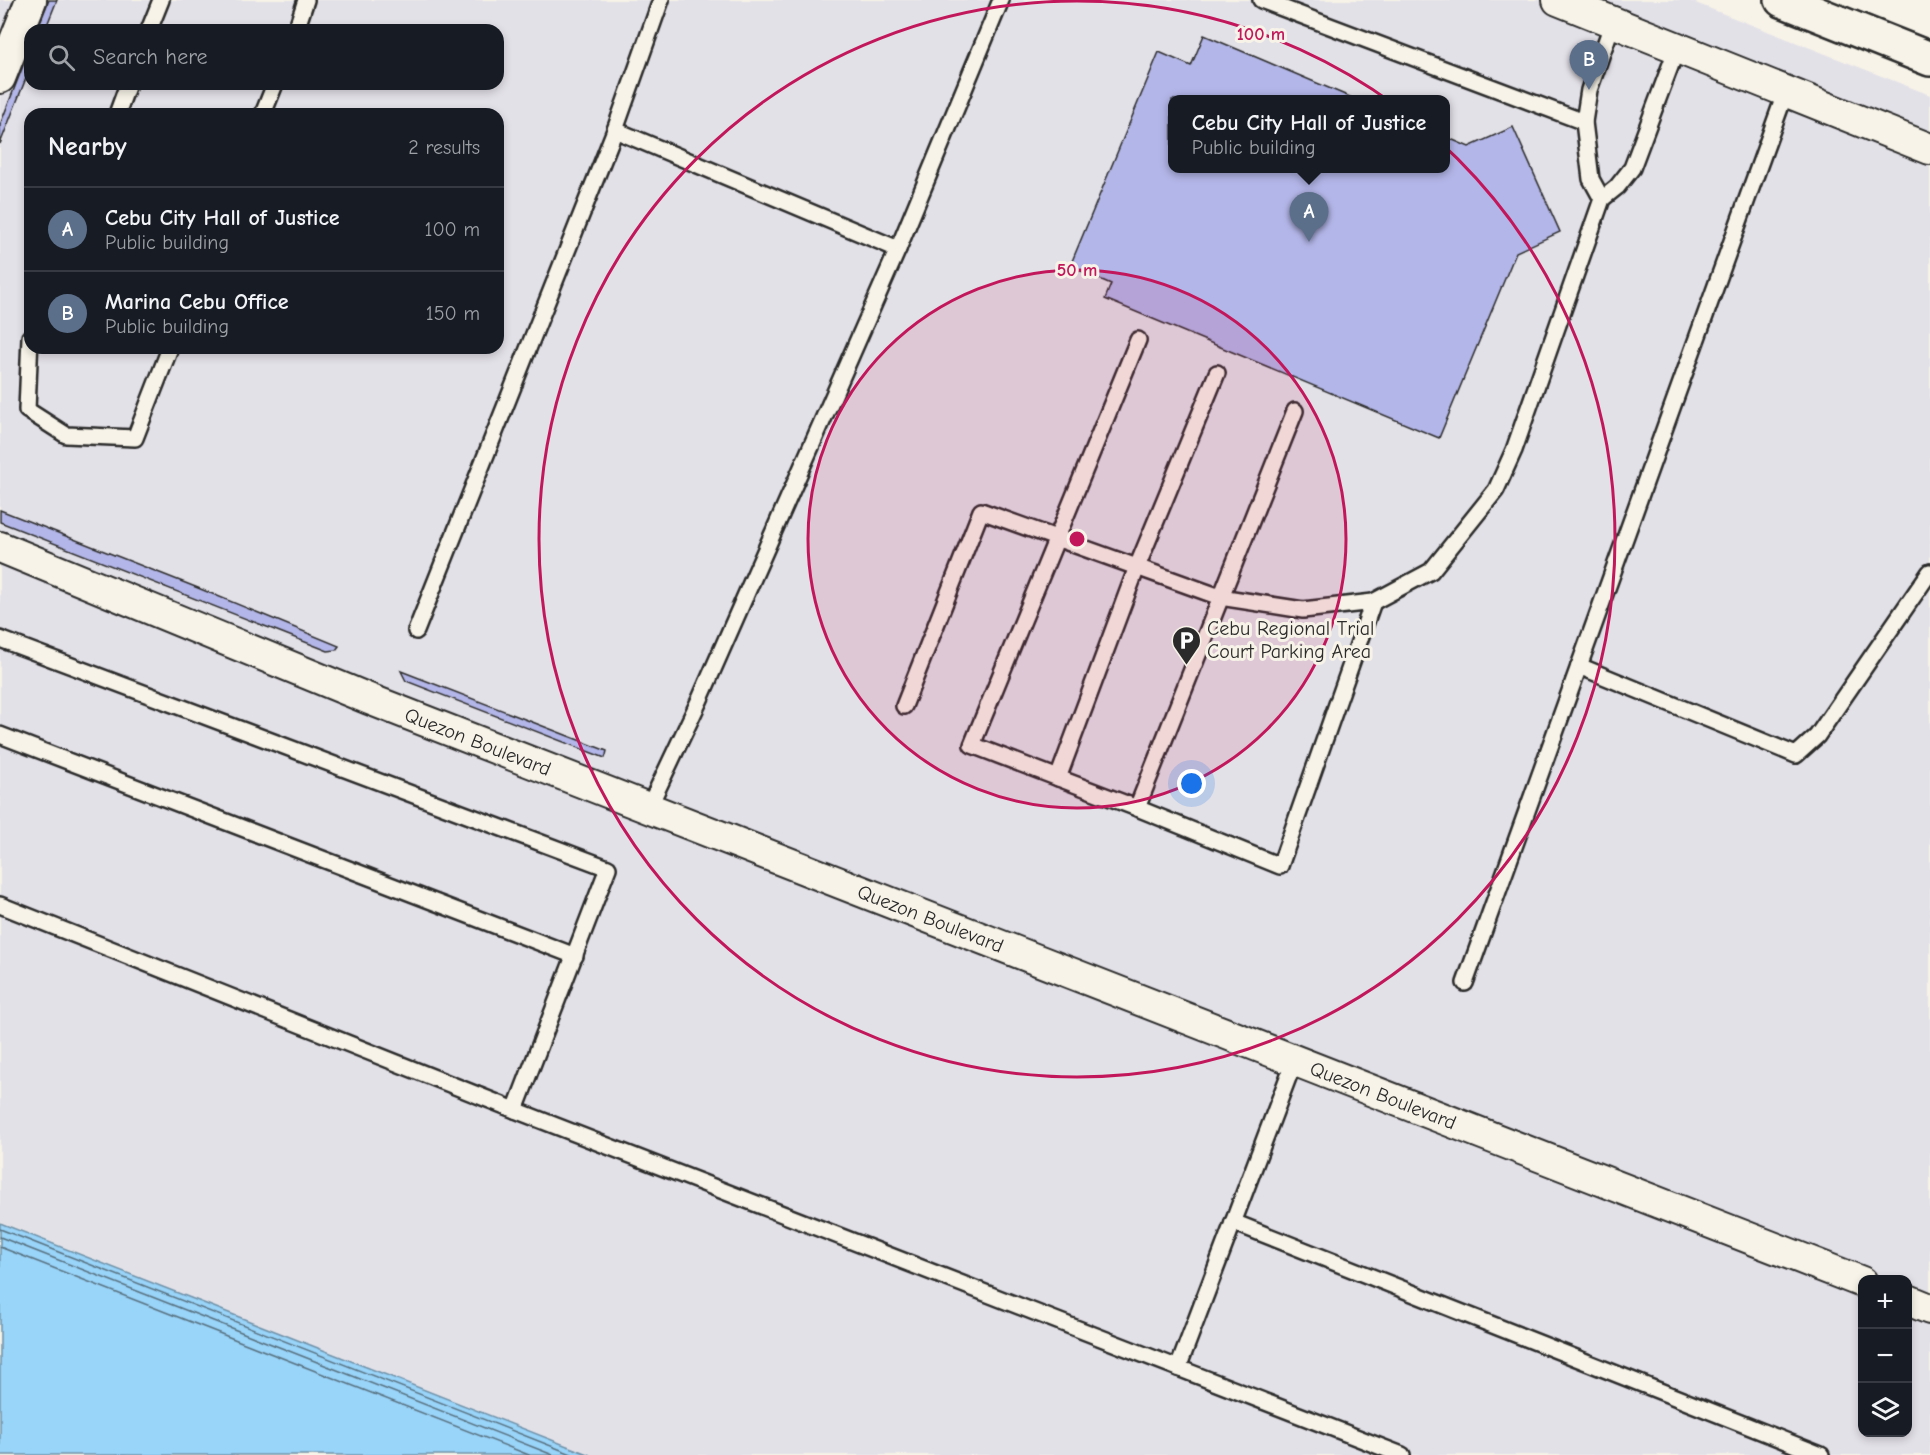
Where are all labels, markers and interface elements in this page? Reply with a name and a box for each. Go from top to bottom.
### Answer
search box [24,24,504,90]
text: 100 m [1237,24,1285,45]
pin: B [1570,40,1608,90]
icon: search [45,41,78,74]
text: Search here [93,44,208,70]
popup [1168,95,1450,173]
text: Cebu City Hall of Justice [1192,110,1426,136]
text: Nearby [48,132,127,162]
text: 2 results [408,136,480,159]
text: Public building [1192,136,1316,159]
pin: A [1290,192,1328,242]
text: Cebu City Hall of Justice [105,205,340,231]
text: A [62,218,73,241]
text: 100 m [425,218,480,241]
text: Public building [105,231,229,254]
text: 50 m [1057,260,1097,281]
text: Marina Cebu Office [105,289,289,315]
text: B [61,302,74,325]
text: 150 m [426,302,480,325]
text: Public building [105,315,229,338]
centre of rings [1067,529,1087,549]
place label: Cebu Regional Trial Court Parking Area [1207,617,1374,663]
parking icon: Cebu Regional Trial Court Parking Area [1170,624,1202,666]
street label: Quezon Boulevard [401,703,554,781]
your location [1177,769,1206,798]
street label: Quezon Boulevard [854,880,1007,958]
street label: Quezon Boulevard [1307,1057,1459,1134]
map controls [1858,1275,1912,1437]
button: + [1858,1275,1912,1329]
button: − [1858,1329,1912,1383]
button: layers [1858,1383,1912,1437]

